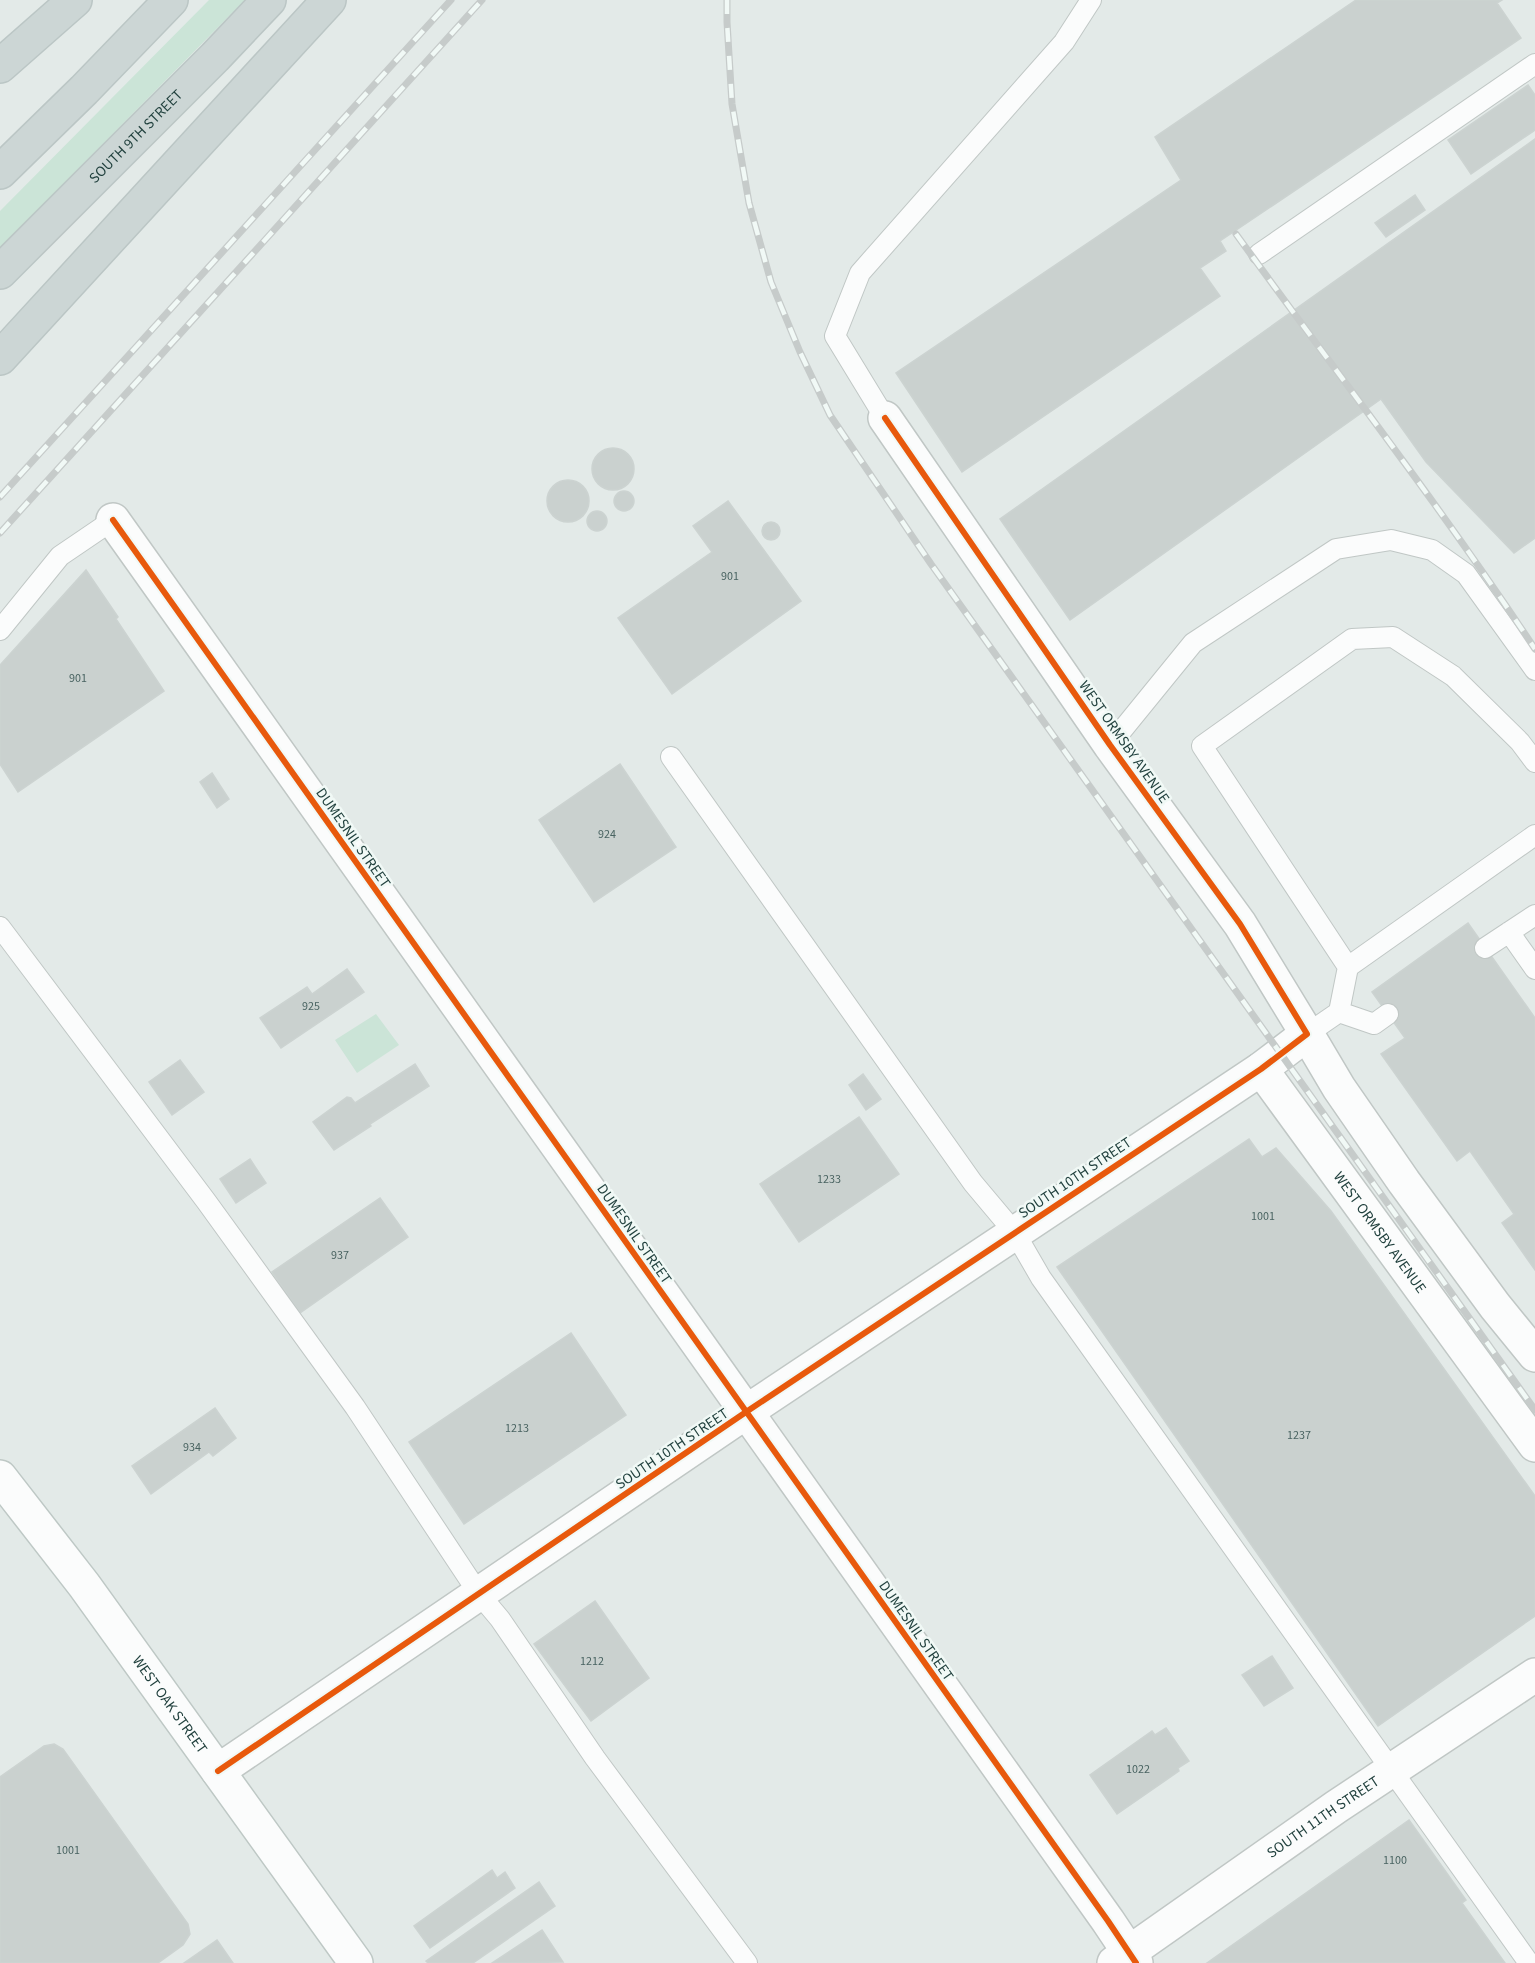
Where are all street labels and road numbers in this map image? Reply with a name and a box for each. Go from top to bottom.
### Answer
street label: SOUTH 9TH STREET [84,85,187,188]
street label: WEST ORMSBY AVENUE [1074,676,1174,808]
street label: DUMESNIL STREET [311,784,395,892]
street label: SOUTH 10TH STREET [1014,1132,1136,1224]
street label: WEST ORMSBY AVENUE [1329,1167,1431,1297]
street label: DUMESNIL STREET [592,1180,676,1288]
street label: SOUTH 10TH STREET [611,1403,733,1495]
street label: DUMESNIL STREET [874,1577,958,1685]
street label: WEST OAK STREET [127,1651,212,1758]
street label: SOUTH 11TH STREET [1262,1771,1383,1863]

